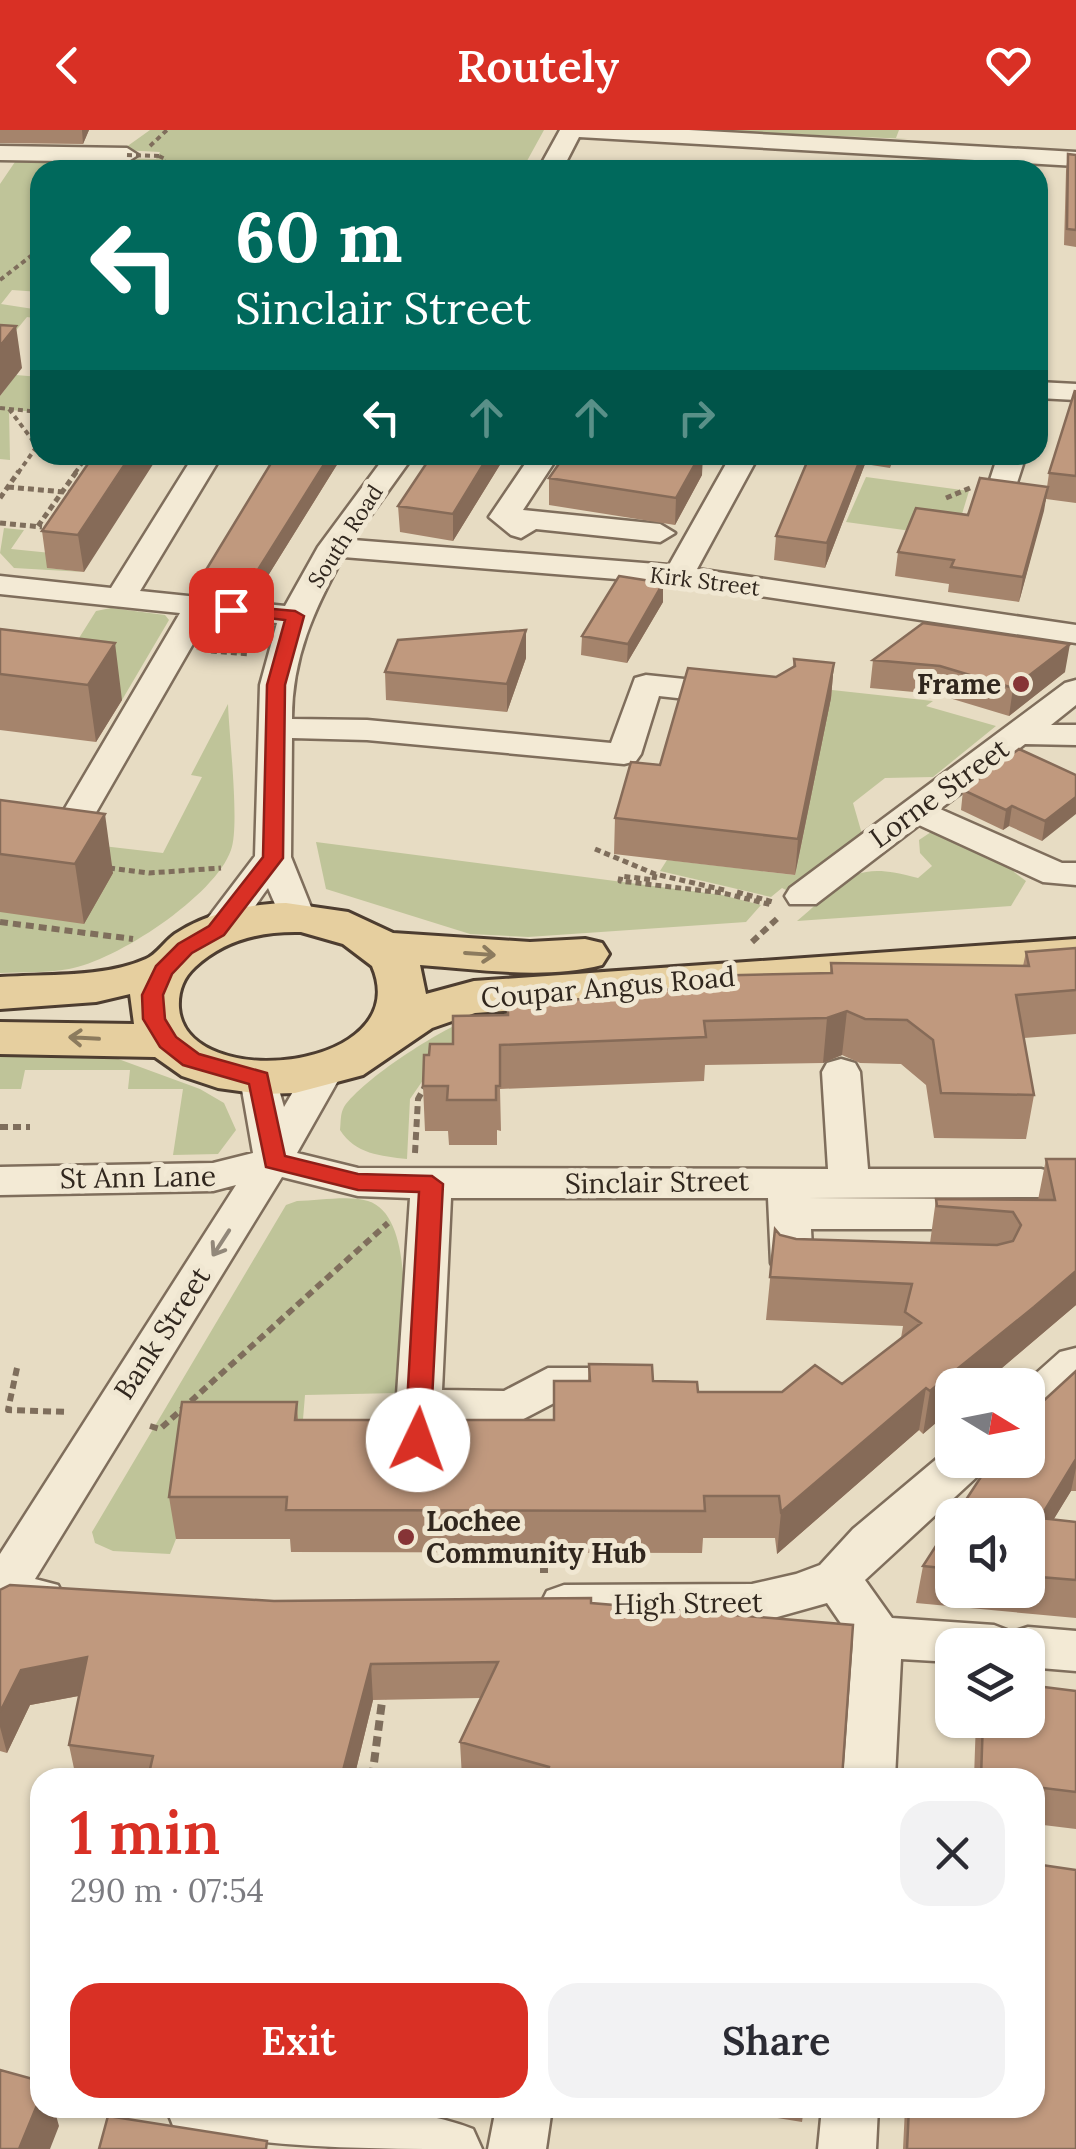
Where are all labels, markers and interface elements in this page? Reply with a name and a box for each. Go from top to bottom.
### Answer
text: Routely [457,37,619,94]
icon: back [40,38,95,93]
icon: heart [981,38,1036,93]
text: 60 m [235,192,403,281]
icon: left [70,200,200,330]
text: Sinclair Street [235,279,531,336]
icon: left [354,390,409,445]
icon: ahead [459,390,514,445]
icon: ahead [564,390,619,445]
icon: right [669,390,724,445]
street label: South Road [301,479,389,593]
street label: Kirk Street [648,560,762,602]
pin [189,568,274,653]
icon: arrive [204,583,259,638]
place label: Frame [917,666,1001,702]
marker: Frame [1010,673,1032,695]
street label: Lorne Street [862,730,1016,856]
one-way arrow [463,944,495,963]
street label: Coupar Angus Road [479,958,737,1016]
one-way arrow [68,1028,100,1047]
street label: St Ann Lane [60,1158,216,1196]
street label: Sinclair Street [565,1162,750,1202]
one-way arrow [211,1228,232,1256]
street label: Bank Street [106,1260,218,1406]
north arrow [935,1368,1045,1478]
map controls [935,1368,1045,1738]
position arrow [366,1388,470,1492]
button: sound [935,1498,1045,1608]
place label: Lochee Community Hub [426,1503,646,1571]
marker: Lochee Community Hub [395,1526,417,1548]
street label: High Street [613,1584,763,1622]
button: layers [935,1628,1045,1738]
text: 1 min [70,1794,220,1870]
button: close [900,1801,1005,1906]
text: 290 m · 07:54 [70,1870,264,1911]
button: Exit [70,1983,528,2098]
button: Share [548,1983,1005,2098]

